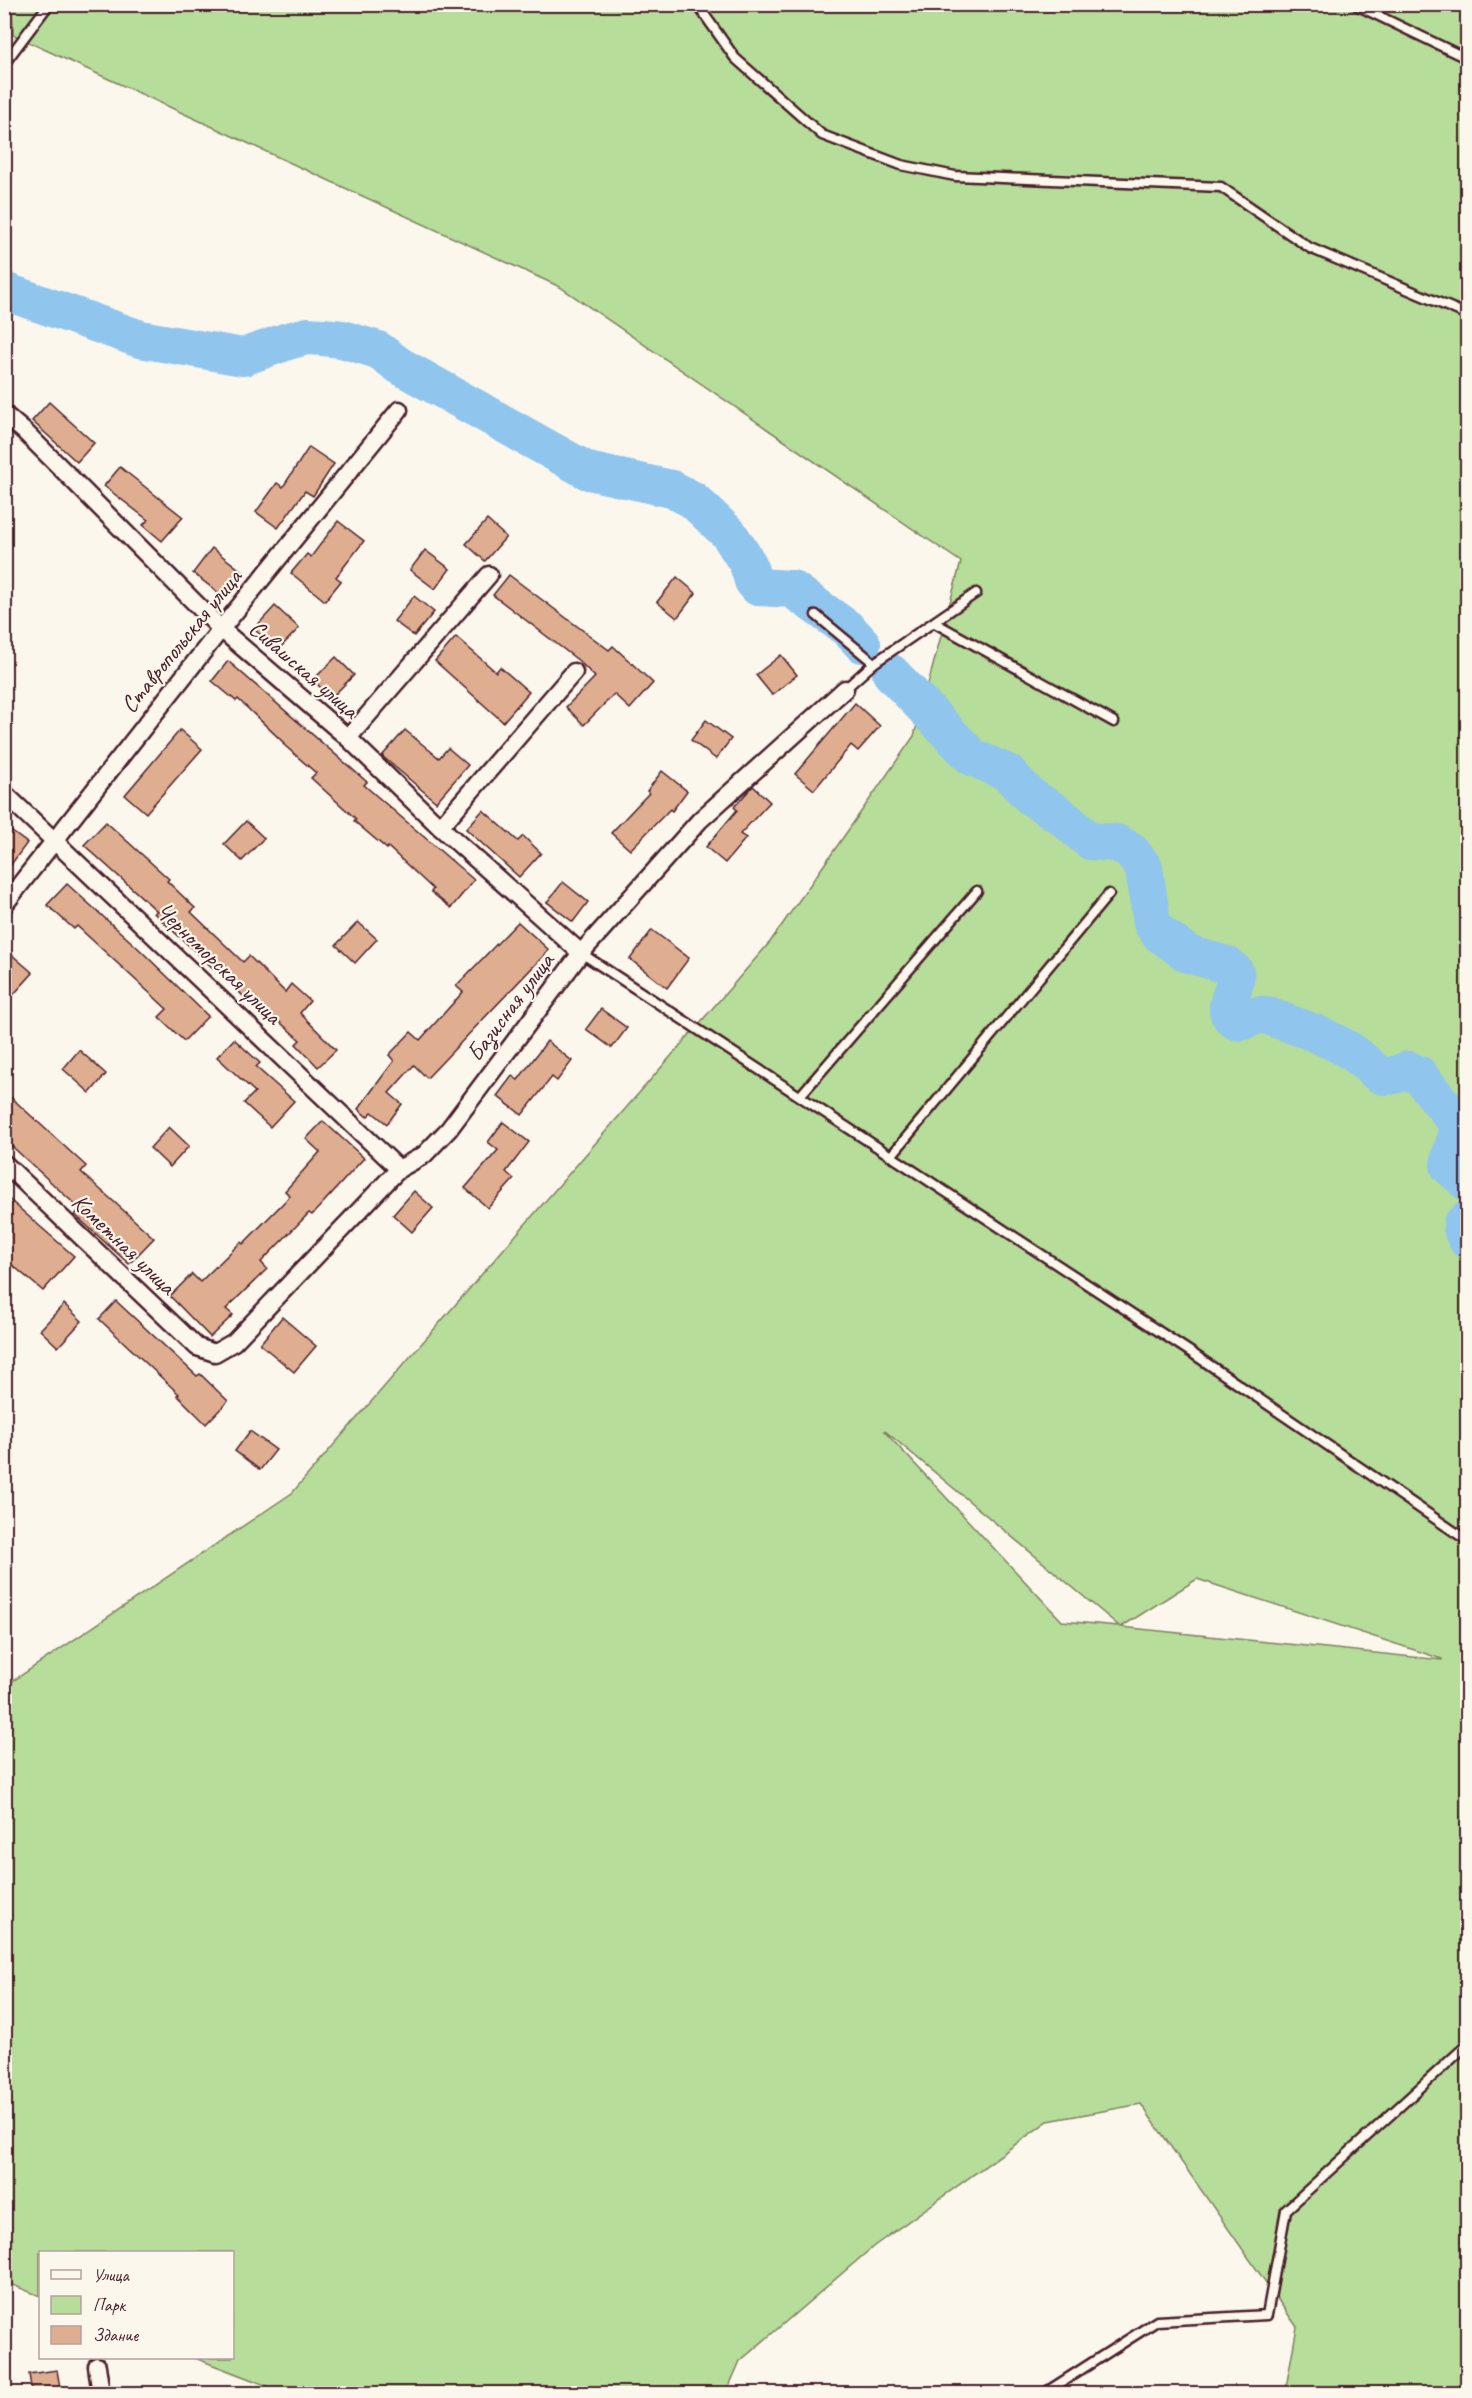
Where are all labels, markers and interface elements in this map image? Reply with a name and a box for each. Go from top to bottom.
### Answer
street label: Ставропольская улица [114,562,249,719]
street label: Сивашская улица [243,613,366,726]
street label: Черноморская улица [150,896,289,1031]
street label: Базисная улица [460,946,562,1068]
street label: Кометная улица [66,1187,183,1302]
legend [39,2251,234,2359]
text: Улица [93,2264,130,2286]
text: Парк [93,2294,127,2316]
text: Здание [93,2324,139,2346]

